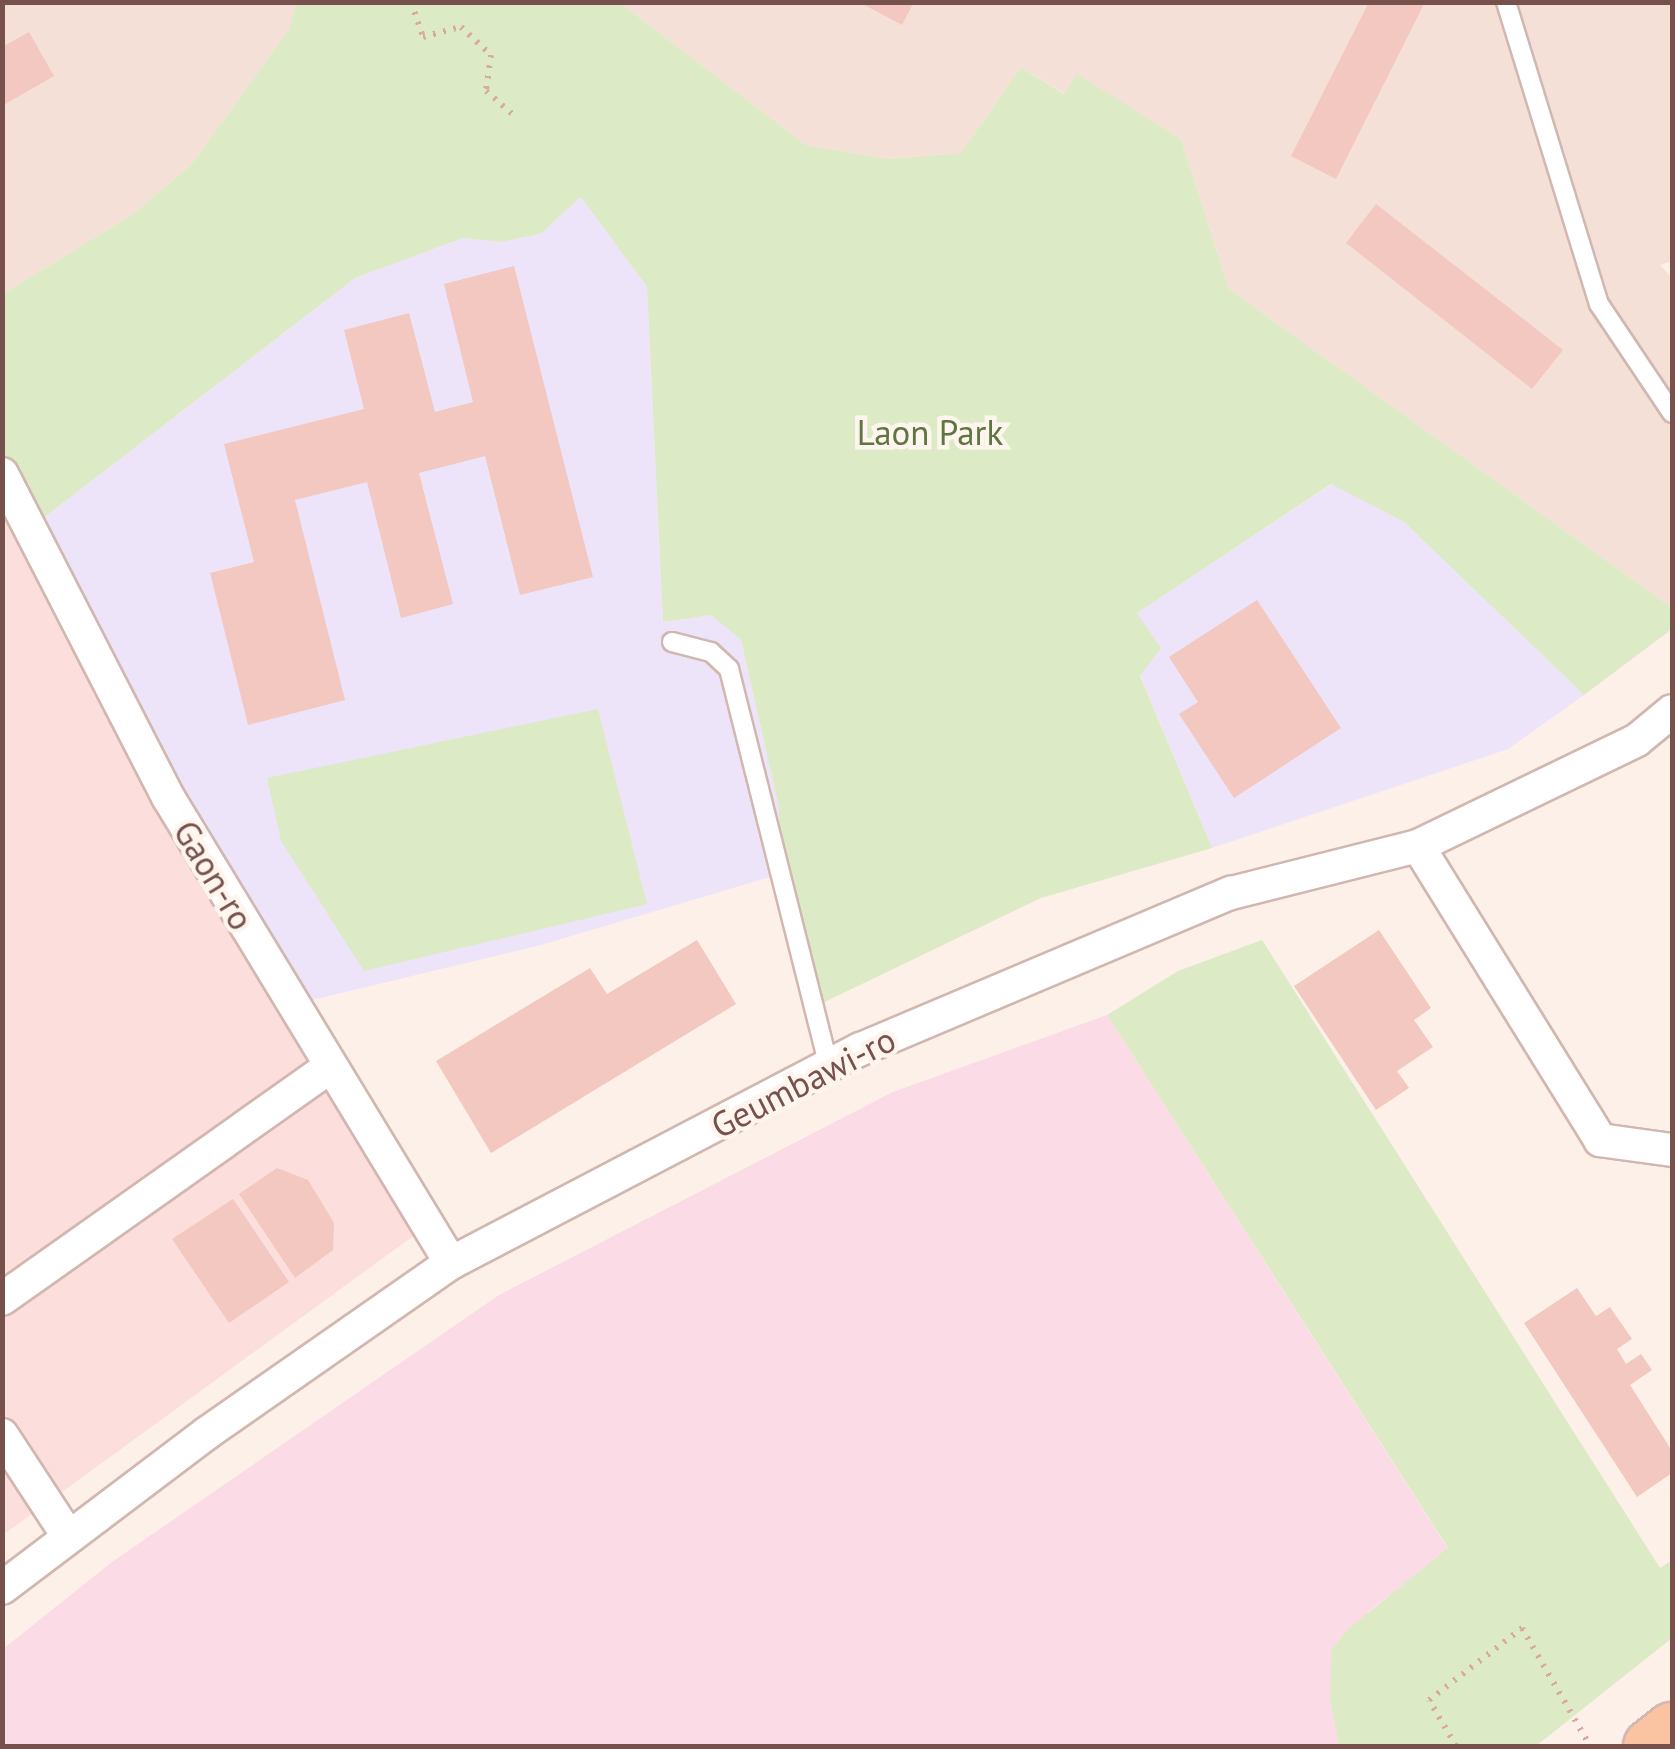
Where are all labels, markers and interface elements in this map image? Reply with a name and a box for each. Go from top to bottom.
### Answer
park label: Laon Park [857,411,1003,453]
street label: Gaon-ro [165,813,263,937]
street label: Geumbawi-ro [704,1018,902,1146]

